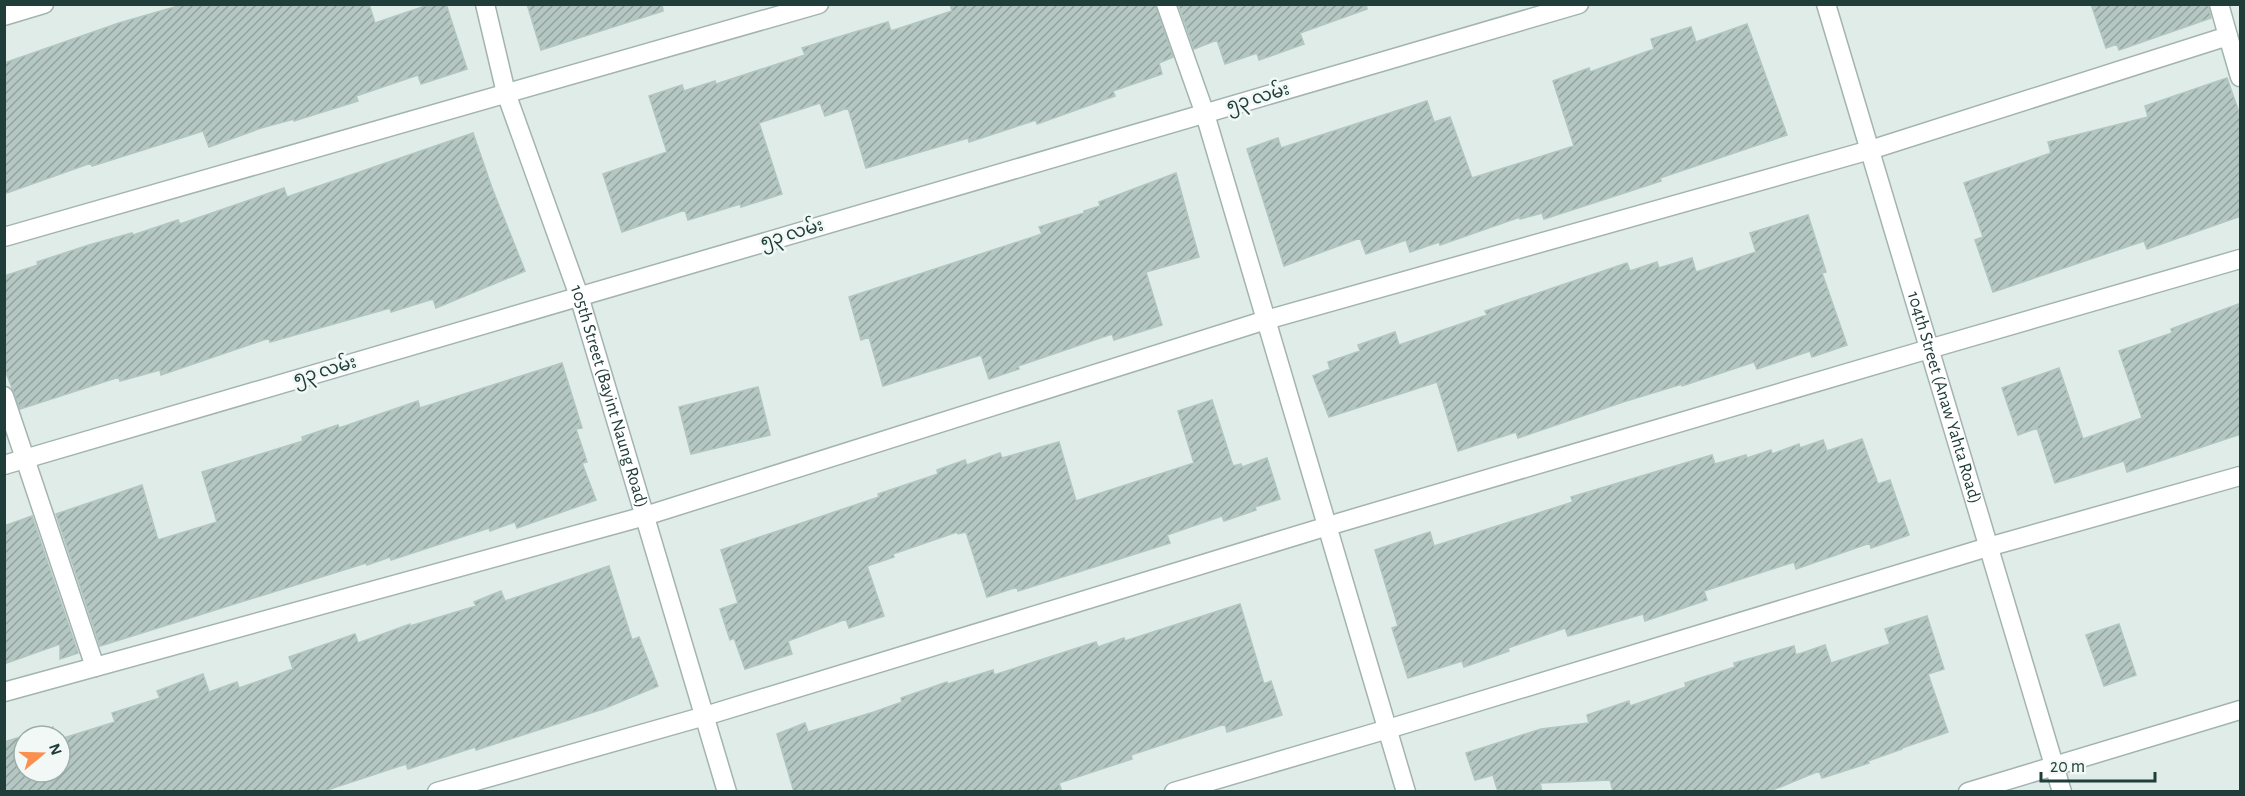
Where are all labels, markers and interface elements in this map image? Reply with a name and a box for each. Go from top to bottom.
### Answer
street label: ၅၃ လမ်း [1223,76,1293,120]
street label: ၅၃ လမ်း [757,212,827,256]
street label: 105th Street (Bayint Naung Road) [567,283,651,510]
street label: 104th Street (Anaw Yahta Road) [1904,290,1984,506]
street label: ၅၃ လမ်း [290,349,360,393]
north arrow [12,724,72,784]
text: N [46,742,65,757]
scale bar [2041,745,2155,783]
text: 20 m [2050,758,2085,776]

